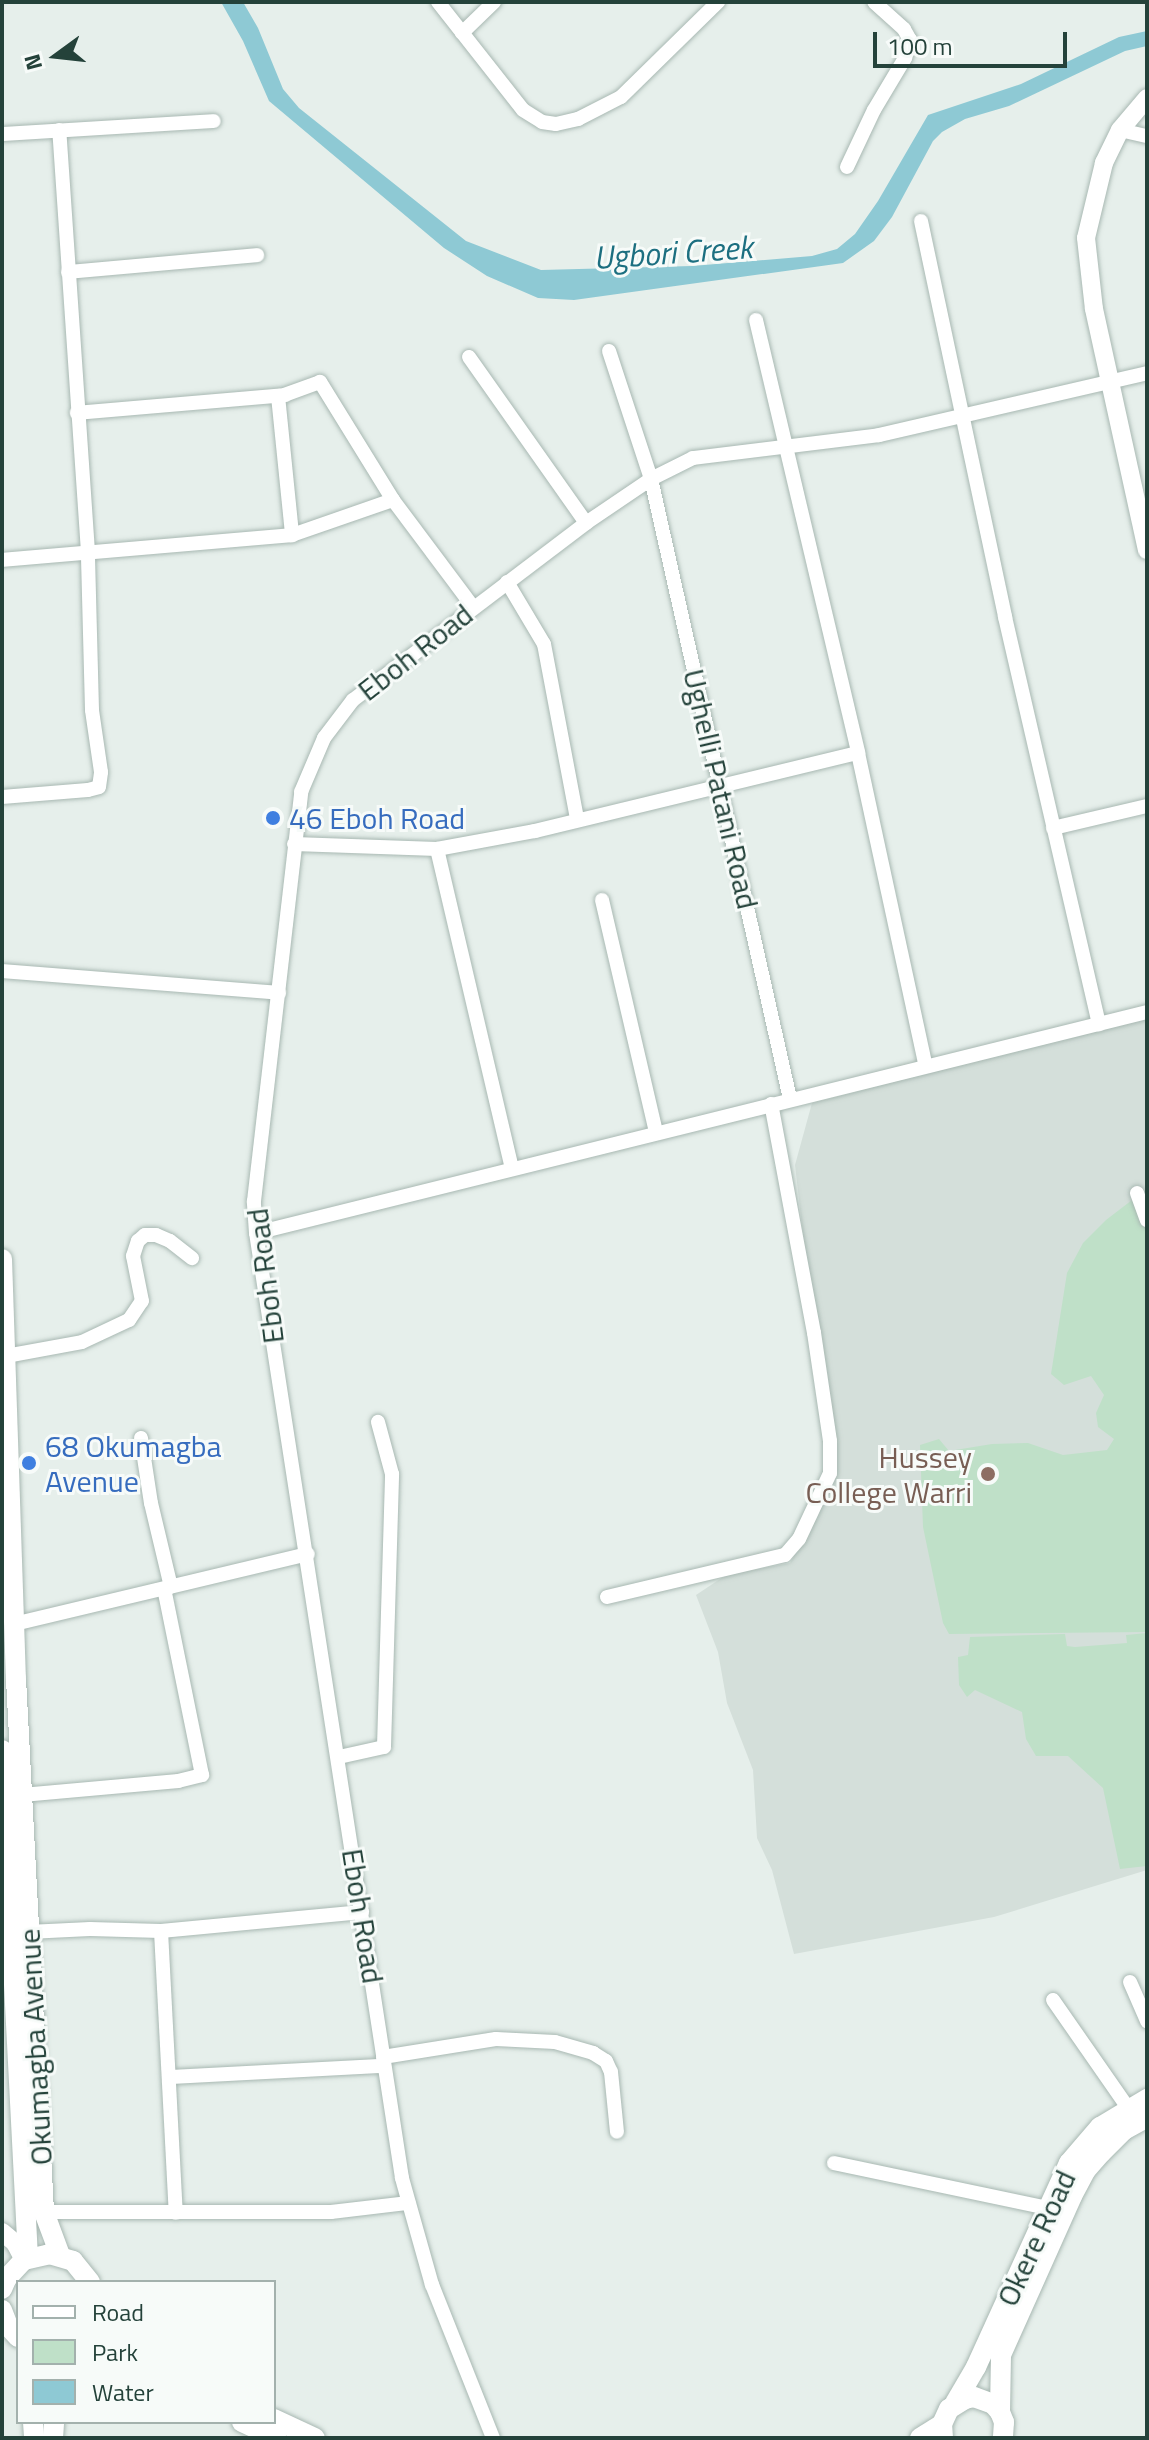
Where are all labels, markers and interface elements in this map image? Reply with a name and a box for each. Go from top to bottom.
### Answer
north arrow [16,16,96,96]
scale bar [877,16,1071,66]
text: 100 m [887,28,953,64]
text: N [14,50,51,74]
water label: Ugbori Creek [592,227,754,277]
street label: Eboh Road [350,596,480,708]
street label: Ughelli Patani Road [676,666,766,912]
place label: 46 Eboh Road [289,800,465,836]
marker: 46 Eboh Road [264,809,282,827]
street label: Eboh Road [239,1206,291,1346]
place label: 68 Okumagba Avenue [45,1428,222,1498]
place label: Hussey College Warri [805,1439,972,1510]
marker: 68 Okumagba Avenue [20,1454,38,1472]
marker: Hussey College Warri [979,1465,997,1483]
street label: Eboh Road [335,1846,391,1986]
street label: Okumagba Avenue [11,1928,59,2166]
street label: Okere Road [989,2164,1083,2312]
legend [16,2280,276,2424]
text: Road [92,2294,144,2330]
text: Park [92,2334,138,2370]
text: Water [92,2374,154,2410]

